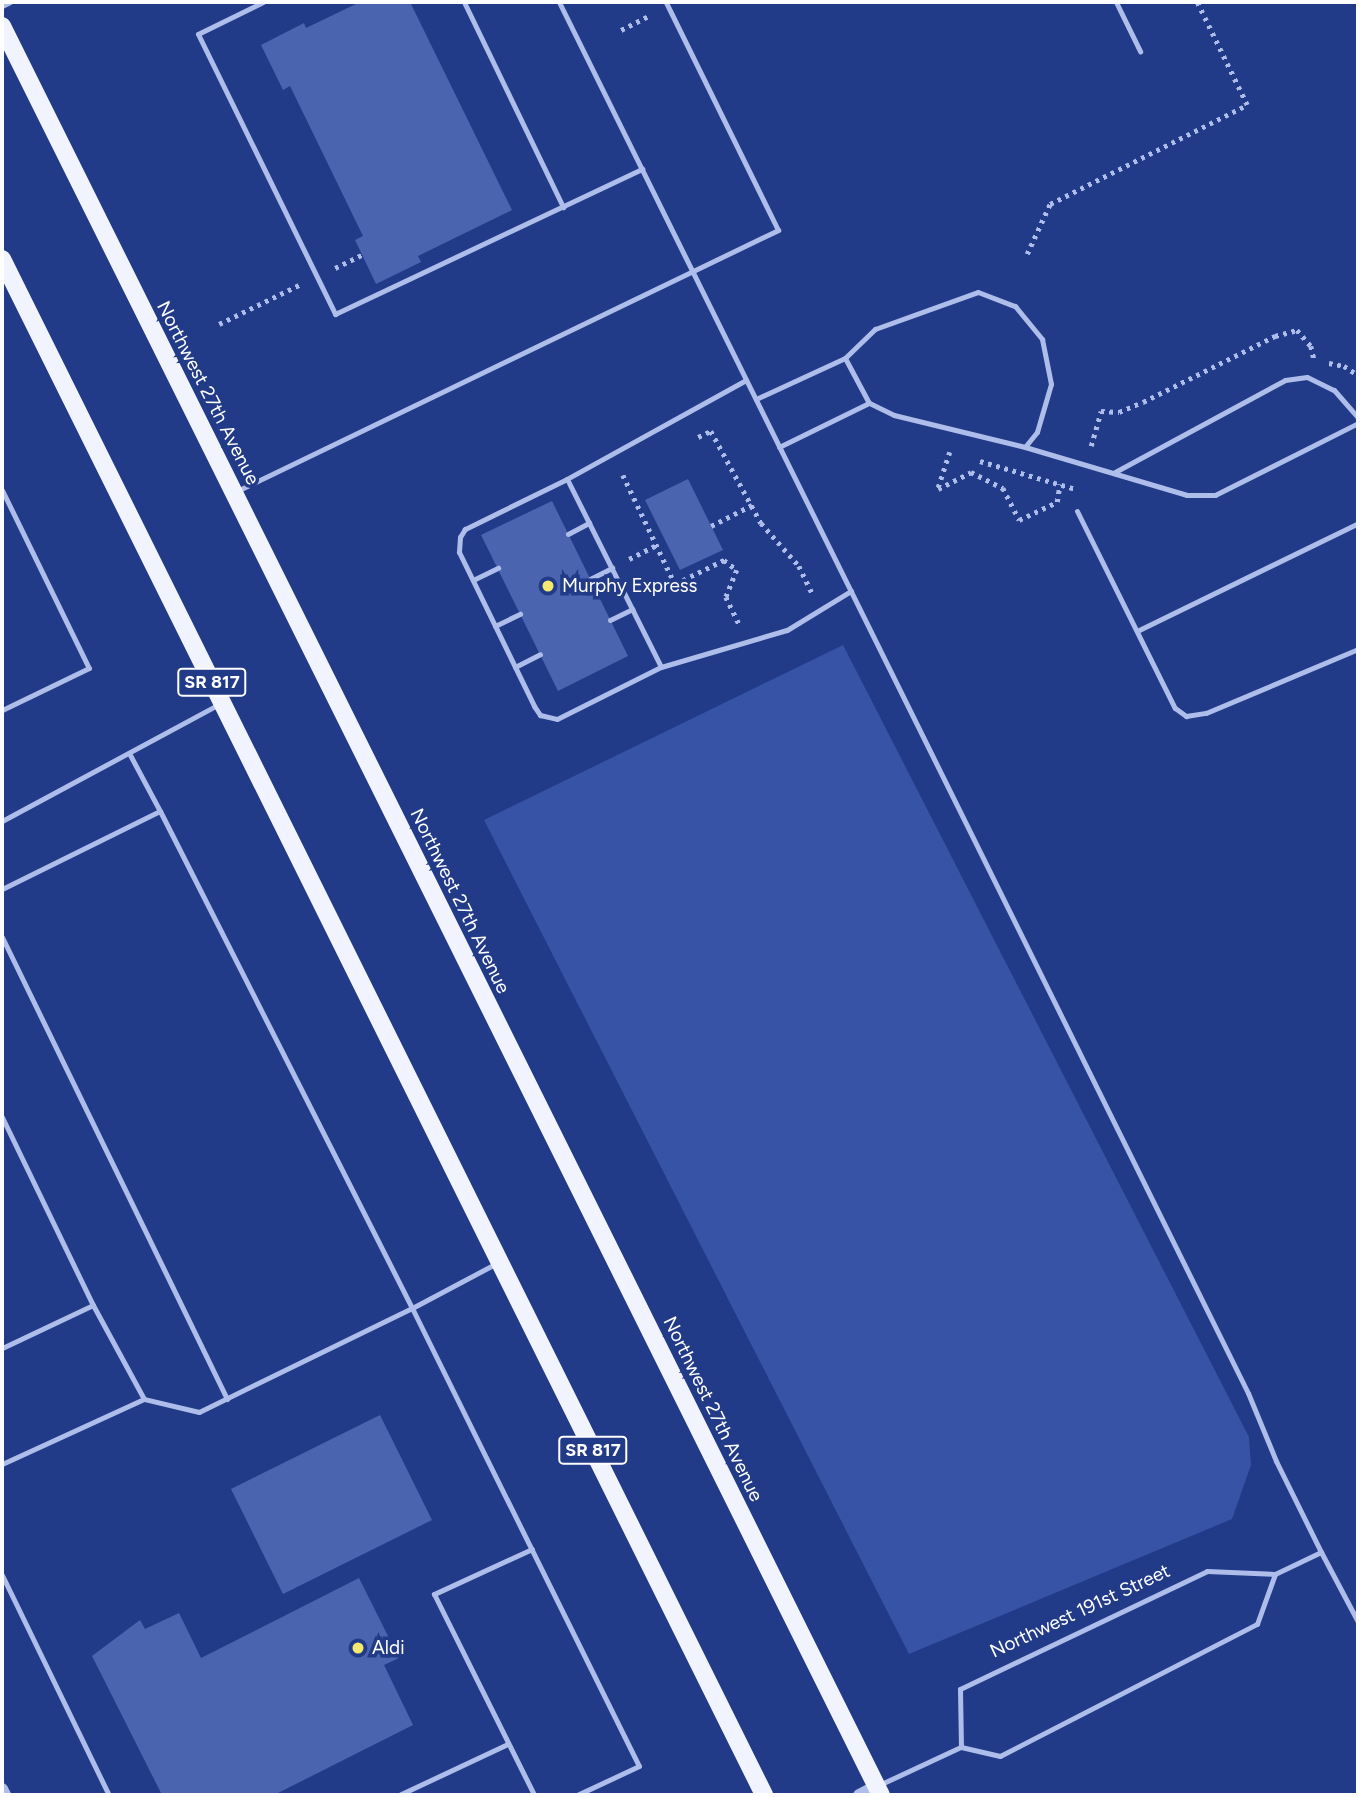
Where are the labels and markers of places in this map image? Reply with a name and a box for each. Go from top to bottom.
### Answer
place label: Murphy Express [562,575,697,597]
marker: Murphy Express [540,578,556,594]
place label: Aldi [372,1637,405,1659]
marker: Aldi [350,1640,366,1656]

